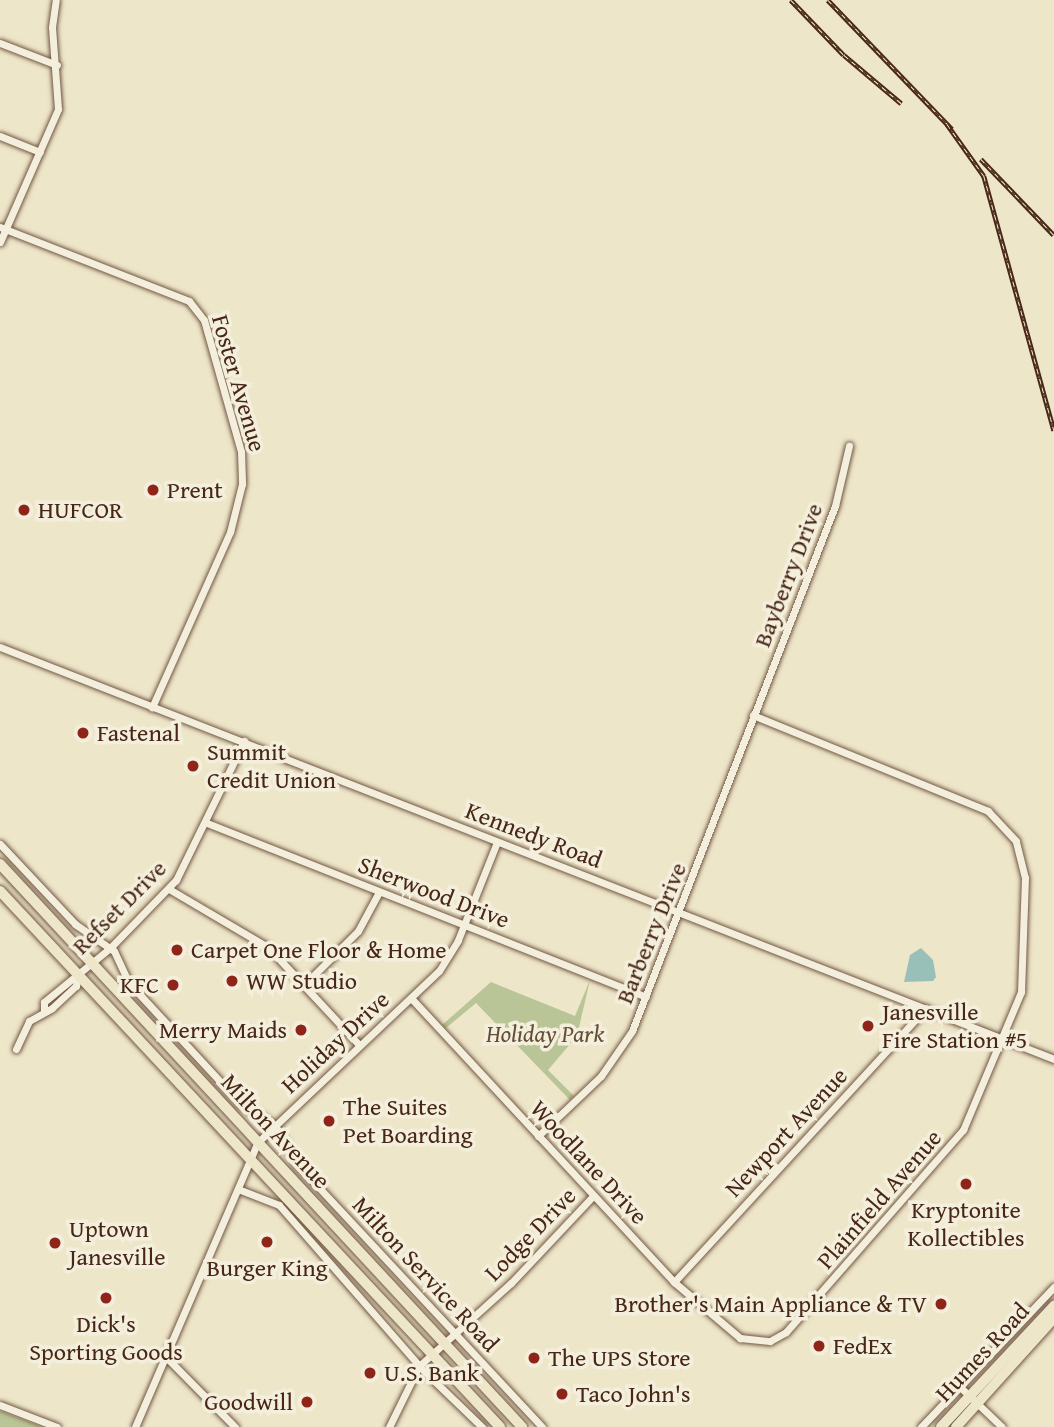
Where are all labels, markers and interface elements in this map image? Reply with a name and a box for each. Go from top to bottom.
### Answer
street label: Foster Avenue [206,311,272,455]
place label: Prent [167,476,223,504]
marker: Prent [145,482,161,498]
place label: HUFCOR [38,496,123,524]
street label: Bayberry Drive [747,499,829,651]
marker: HUFCOR [16,502,32,518]
place label: Fastenal [97,719,180,747]
marker: Fastenal [75,725,91,741]
place label: Summit Credit Union [207,738,336,794]
marker: Summit Credit Union [185,758,201,774]
street label: Kennedy Road [462,796,606,874]
street label: Sherwood Drive [354,850,514,934]
street label: Refset Drive [66,854,172,960]
street label: Barberry Drive [610,858,692,1008]
place label: Carpet One Floor & Home [191,936,447,964]
marker: Carpet One Floor & Home [169,942,185,958]
place label: WW Studio [246,967,357,995]
place label: KFC [120,971,159,999]
marker: WW Studio [224,973,240,989]
marker: KFC [165,977,181,993]
street label: Holiday Drive [275,985,395,1099]
place label: Janesville Fire Station #5 [882,998,1027,1054]
place label: Merry Maids [159,1016,287,1044]
marker: Janesville Fire Station #5 [860,1018,876,1034]
park label: Holiday Park [486,1020,604,1048]
marker: Merry Maids [293,1022,309,1038]
street label: Newport Avenue [719,1061,853,1203]
street label: Milton Avenue [216,1068,336,1194]
place label: The Suites Pet Boarding [343,1093,473,1149]
street label: Woodlane Drive [524,1094,654,1230]
marker: The Suites Pet Boarding [321,1113,337,1129]
street label: Plainfield Avenue [811,1123,947,1275]
marker: Kryptonite Kollectibles [958,1176,974,1192]
street label: Lodge Drive [478,1181,582,1287]
street label: Milton Service Road [347,1190,505,1358]
place label: Kryptonite Kollectibles [908,1196,1024,1252]
place label: Uptown Janesville [69,1215,166,1271]
marker: Burger King [259,1234,275,1250]
marker: Uptown Janesville [47,1235,63,1251]
place label: Burger King [206,1254,328,1282]
marker: Dick's Sporting Goods [98,1290,114,1306]
place label: Brother's Main Appliance & TV [614,1290,927,1318]
marker: Brother's Main Appliance & TV [933,1296,949,1312]
street label: Humes Road [929,1297,1035,1407]
place label: Dick's Sporting Goods [29,1310,183,1366]
place label: FedEx [833,1332,892,1360]
marker: FedEx [811,1338,827,1354]
place label: The UPS Store [548,1344,690,1372]
marker: The UPS Store [526,1350,542,1366]
place label: U.S. Bank [384,1359,479,1387]
marker: U.S. Bank [362,1365,378,1381]
place label: Taco John's [576,1380,690,1408]
marker: Taco John's [554,1386,570,1402]
place label: Goodwill [204,1388,293,1416]
marker: Goodwill [299,1394,315,1410]

